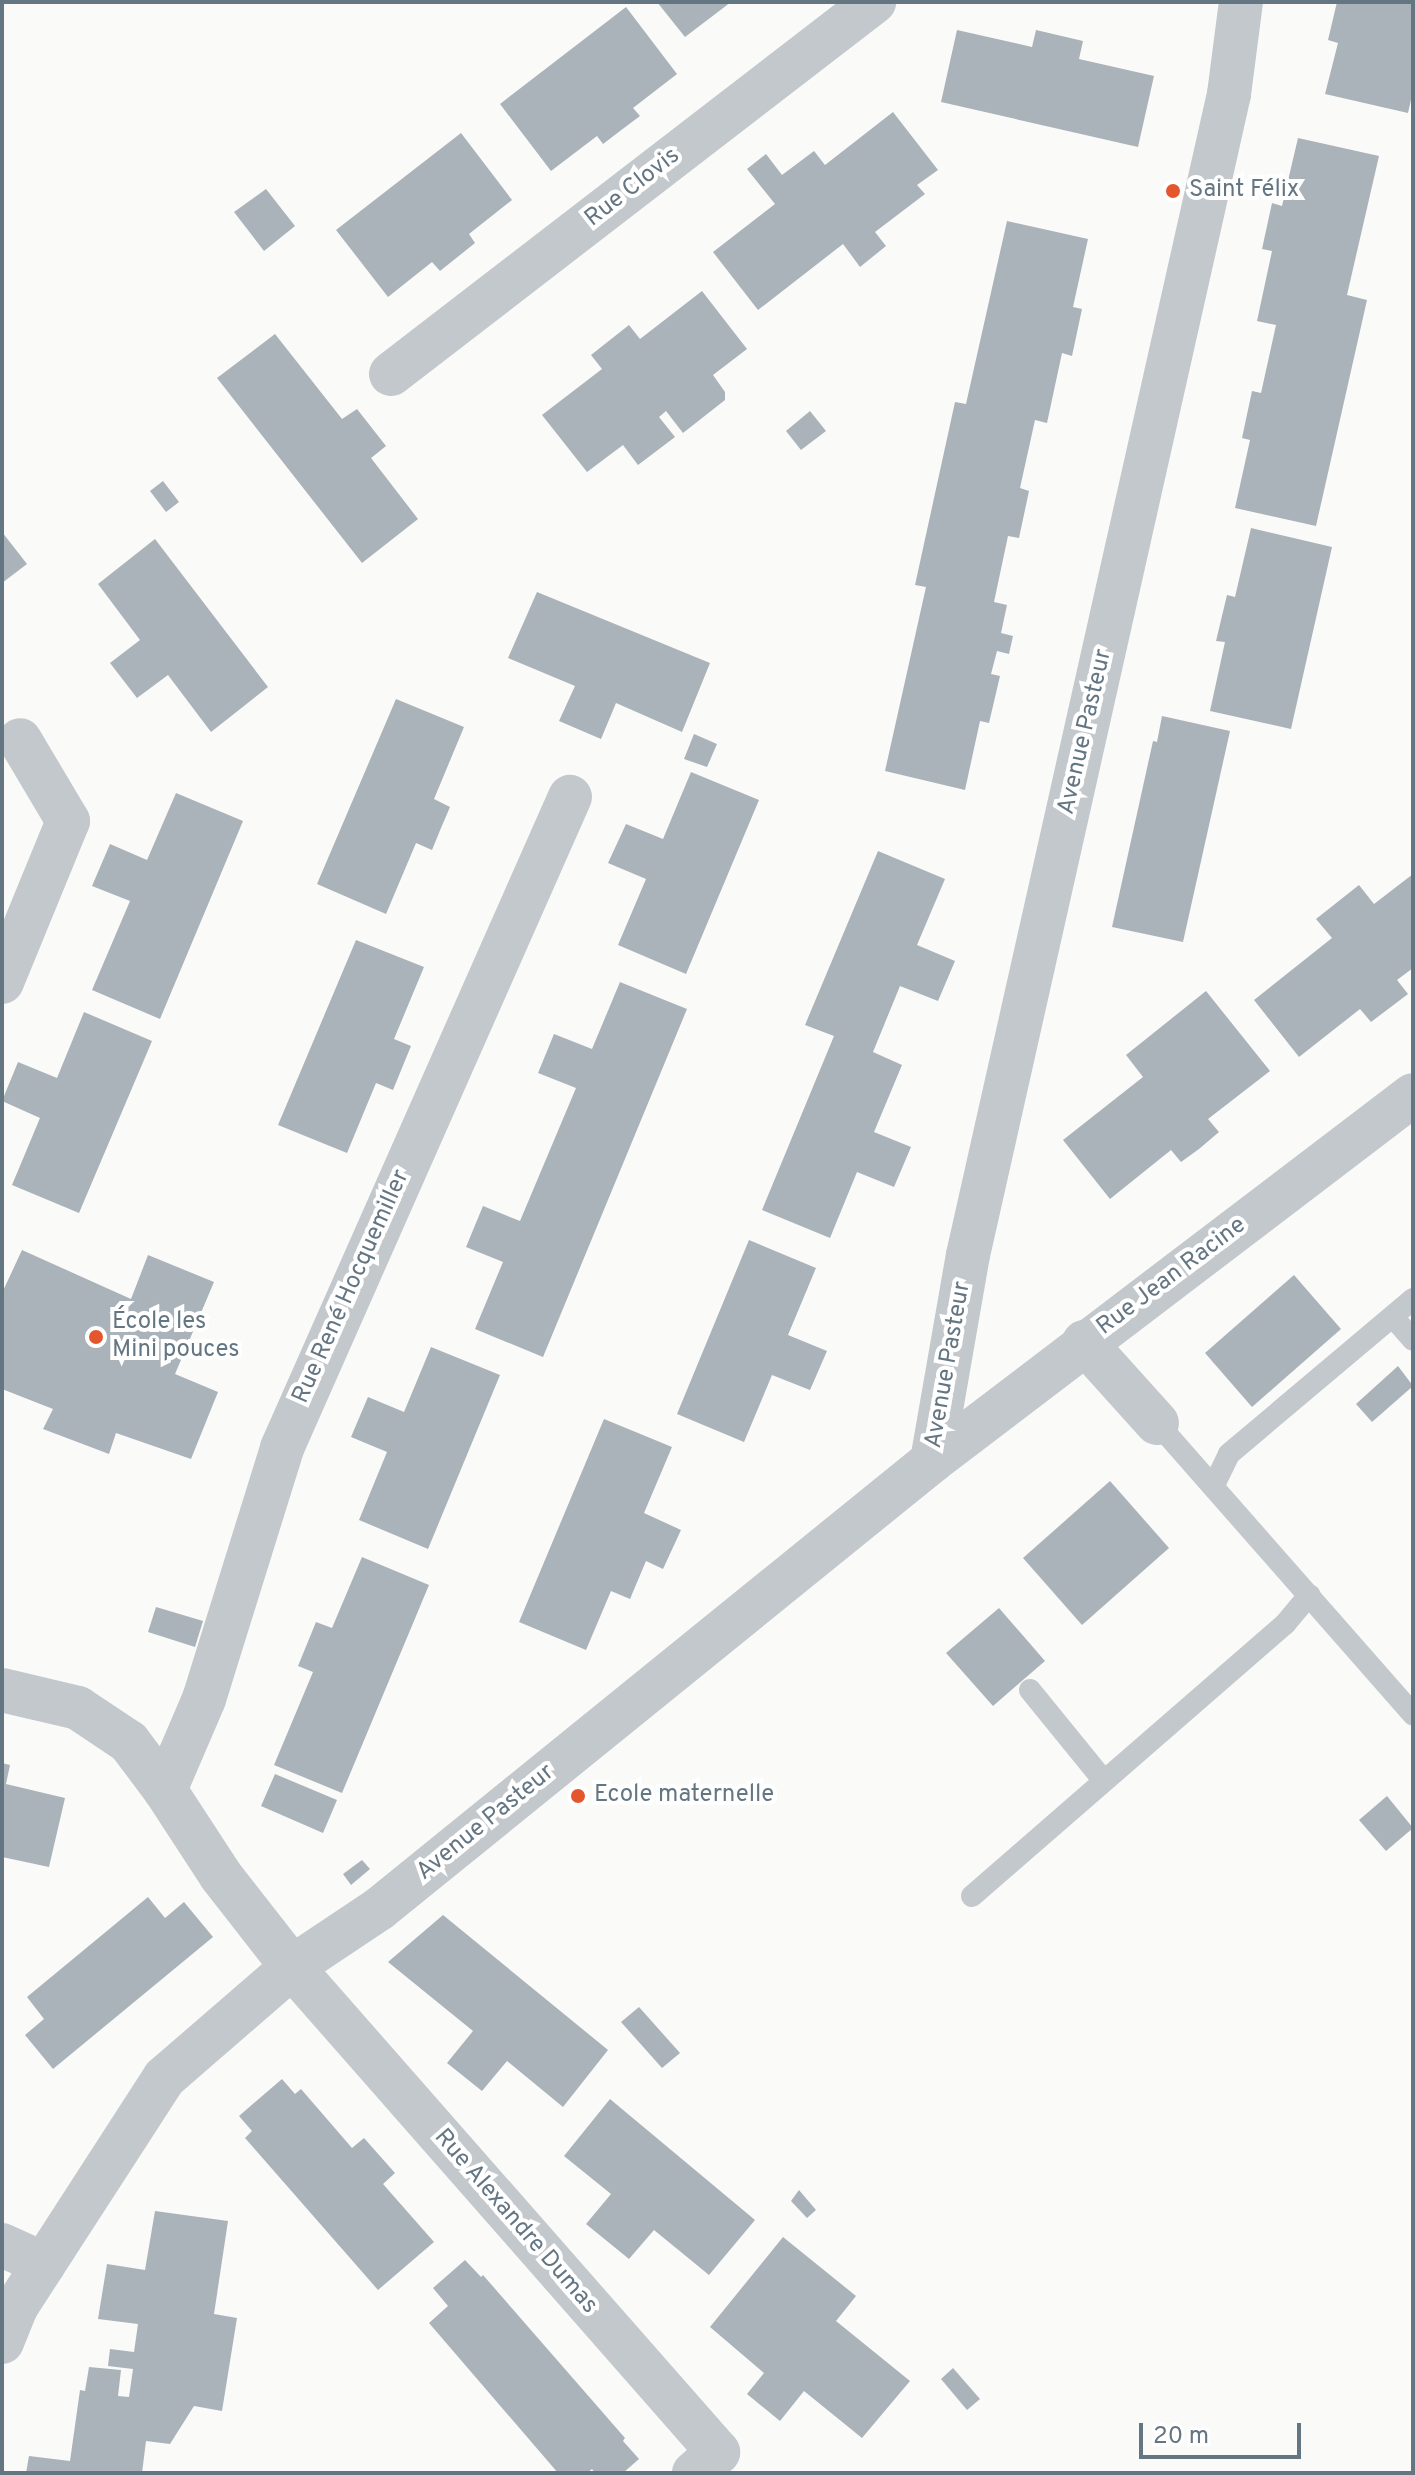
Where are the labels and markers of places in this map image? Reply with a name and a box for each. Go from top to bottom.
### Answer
place label: Saint Félix [1189,177,1299,205]
marker: Saint Félix [1164,182,1182,200]
place label: École les Mini pouces [112,1309,239,1365]
marker: École les Mini pouces [87,1328,105,1346]
place label: Ecole maternelle [594,1782,774,1810]
marker: Ecole maternelle [569,1787,587,1805]

